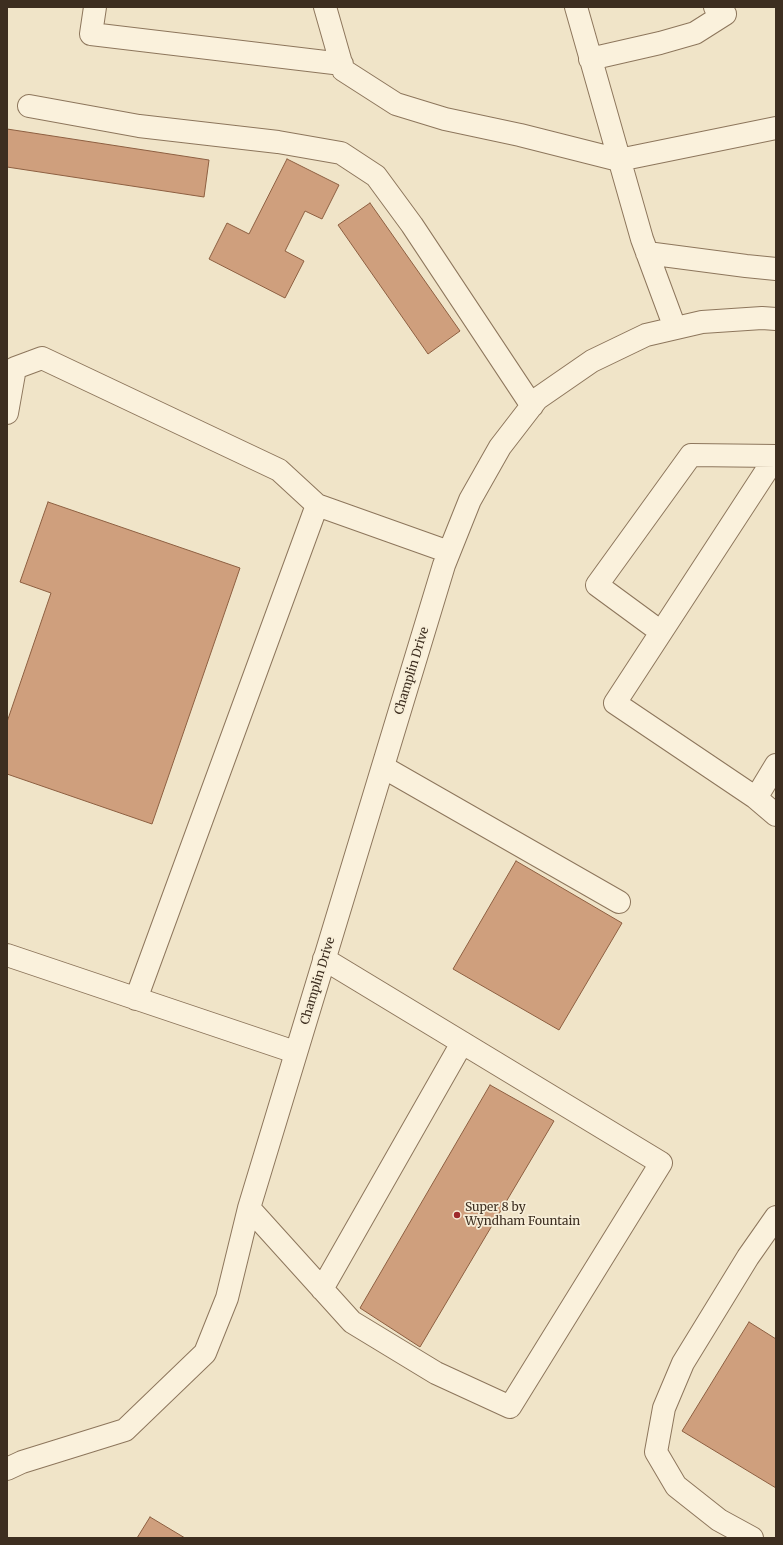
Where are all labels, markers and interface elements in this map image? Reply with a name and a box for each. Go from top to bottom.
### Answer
street label: Champlin Drive [392,626,432,716]
street label: Champlin Drive [298,936,338,1026]
place label: Super 8 by Wyndham Fountain [465,1201,580,1229]
marker: Super 8 by Wyndham Fountain [452,1210,462,1220]

